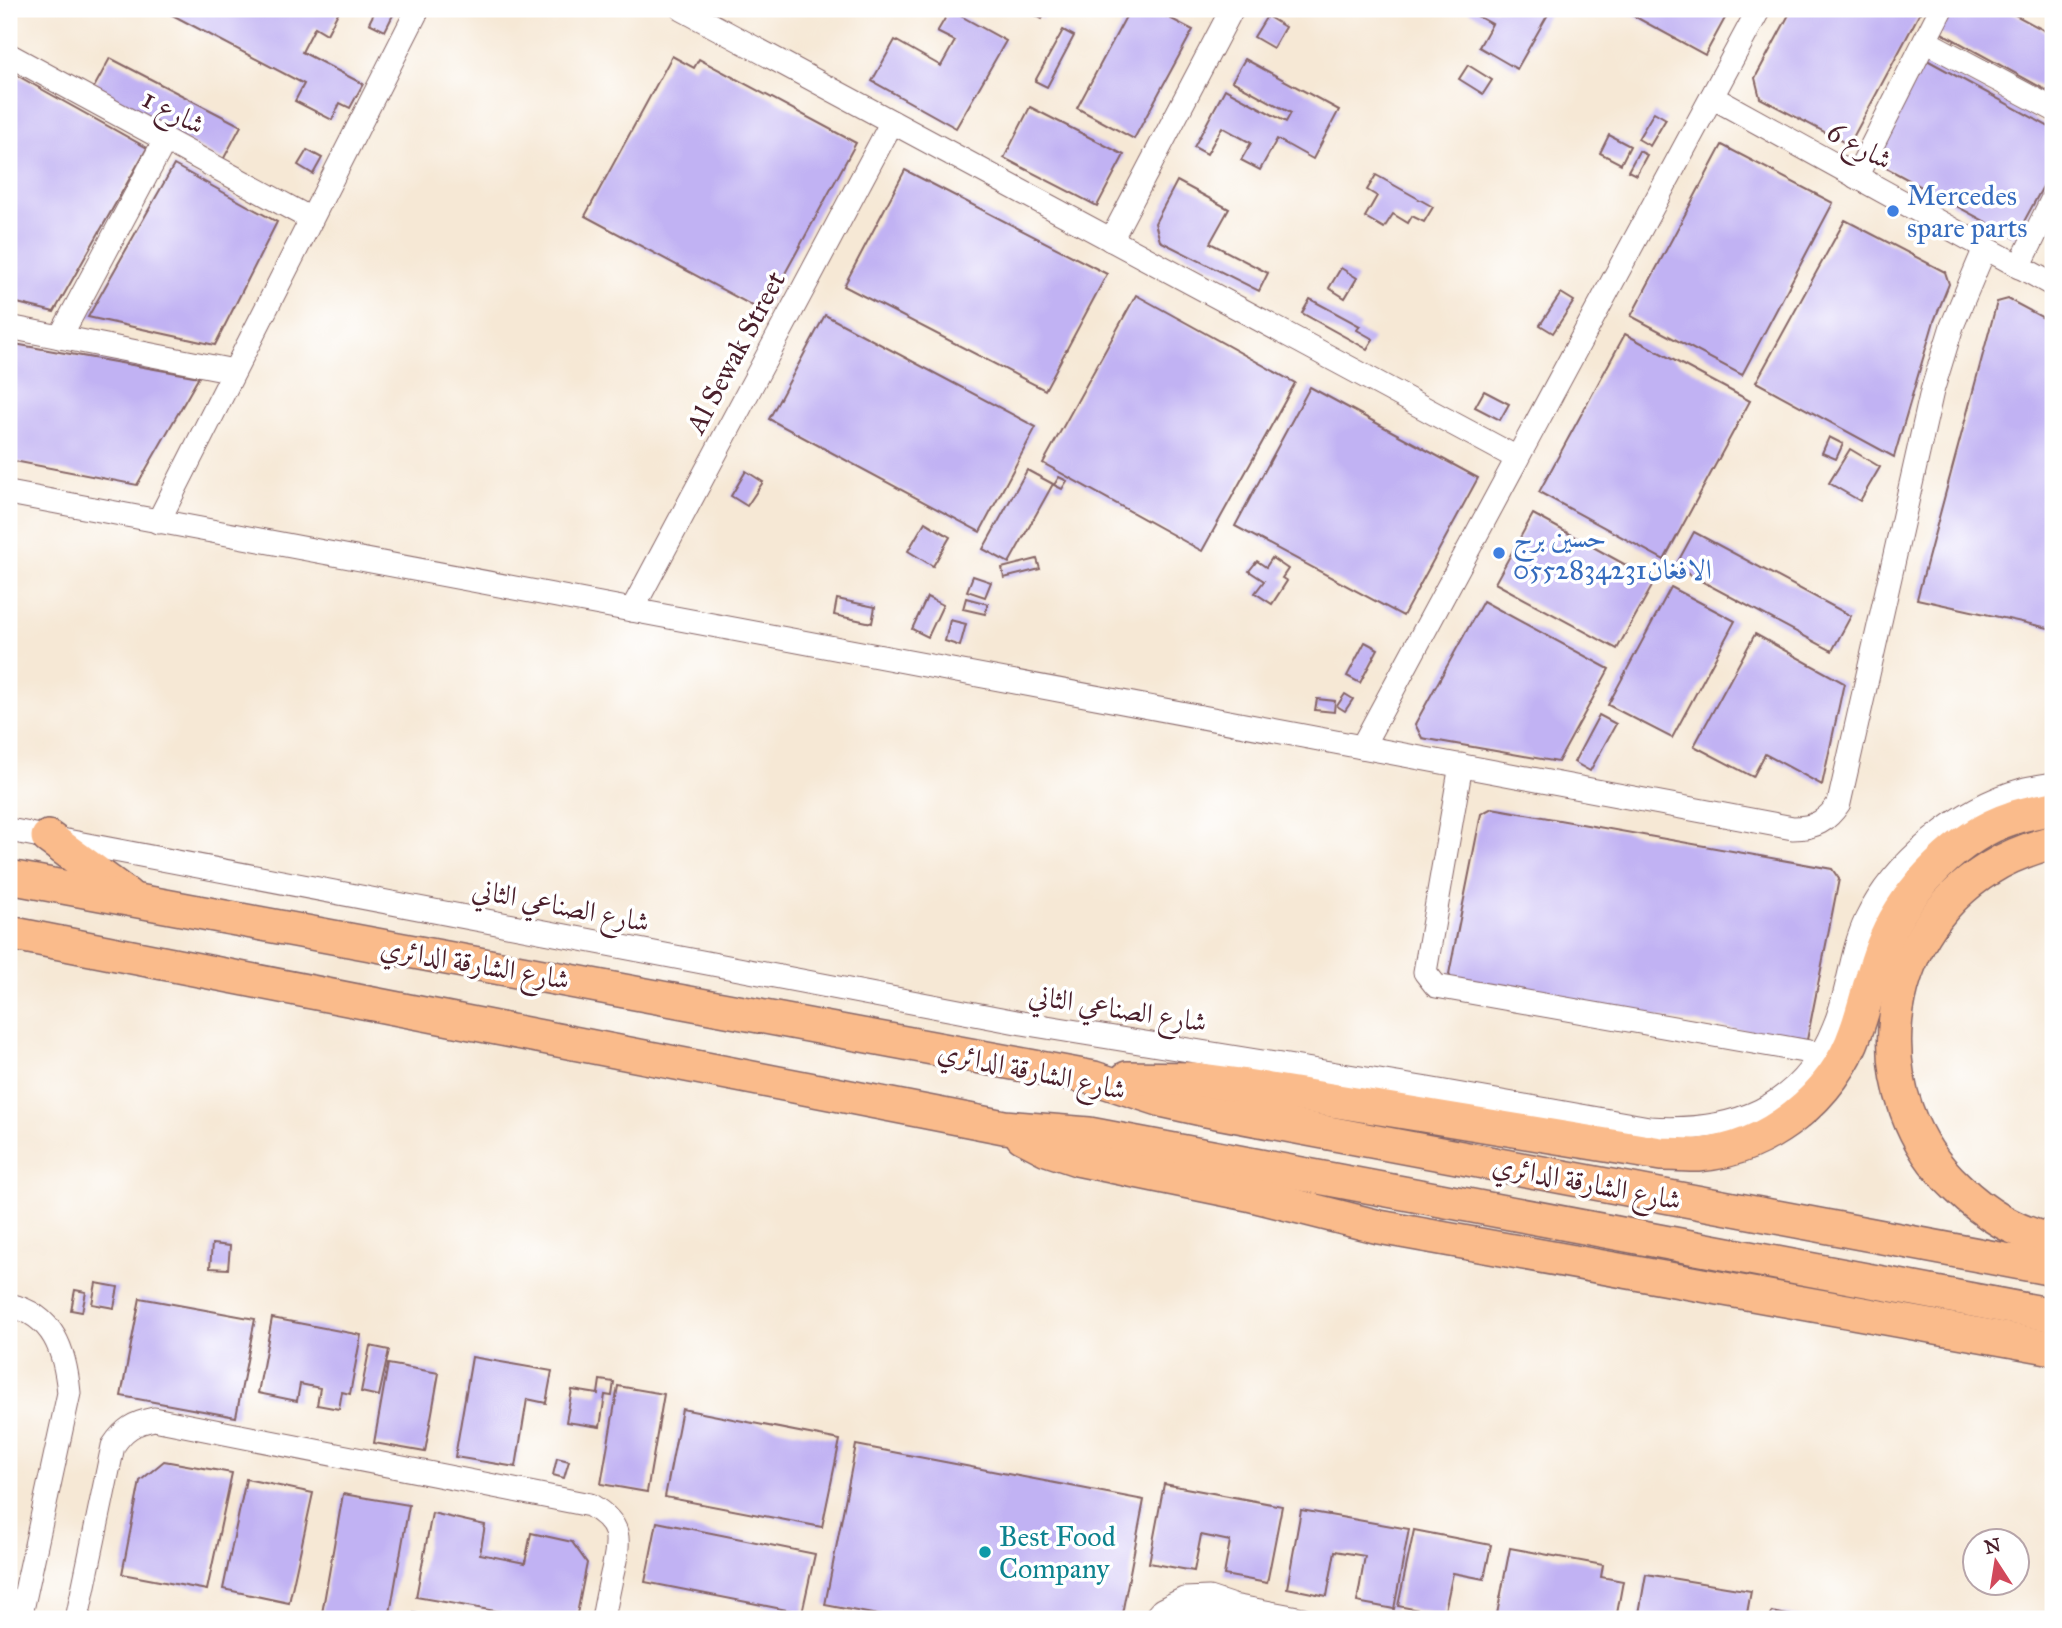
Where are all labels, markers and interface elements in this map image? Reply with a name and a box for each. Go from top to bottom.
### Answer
street label: شارع 1 [134,81,211,148]
street label: شارع 6 [1818,113,1898,183]
place label: Mercedes spare parts [1907,178,2028,245]
marker: Mercedes spare parts [1885,203,1901,219]
street label: Al Sewak Street [678,265,793,440]
place label: حسين برج الافغان0552834231 [1513,520,1712,587]
marker: حسين برج الافغان0552834231 [1491,545,1507,561]
street label: شارع الصناعي الثاني [468,871,653,946]
street label: شارع الشارقة الدائري [376,930,572,1003]
street label: شارع الصناعي الثاني [1025,977,1210,1046]
street label: شارع الشارقة الدائري [933,1033,1129,1113]
street label: شارع الشارقة الدائري [1488,1147,1684,1224]
place label: Best Food Company [999,1519,1116,1586]
north arrow [1960,1526,2030,1596]
text: N [1982,1533,2003,1559]
marker: Best Food Company [977,1544,993,1560]

